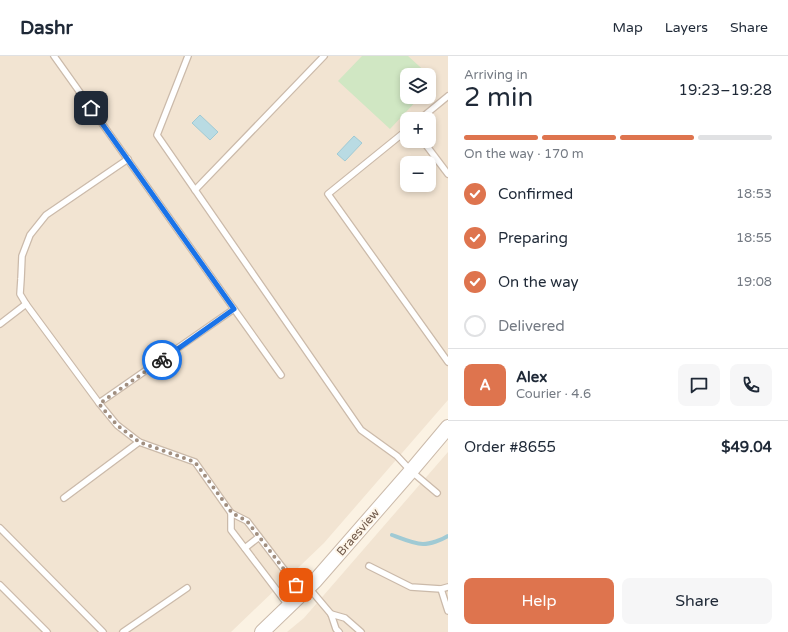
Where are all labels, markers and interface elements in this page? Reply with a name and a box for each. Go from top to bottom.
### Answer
text: Dashr [20,17,73,39]
text: Map [613,19,643,36]
text: Layers [665,19,708,36]
text: Share [730,19,768,36]
text: Arriving in [464,67,528,83]
map controls [400,68,436,192]
button: layers [400,68,436,104]
text: 19:23–19:28 [679,81,772,99]
text: 2 min [464,82,533,113]
pin [74,91,108,125]
icon: home [80,97,102,119]
button: + [400,112,436,148]
text: On the way · 170 m [464,146,584,162]
button: − [400,156,436,192]
icon: check [464,183,486,205]
text: Confirmed [498,185,573,203]
text: 18:53 [736,186,772,202]
icon: check [464,227,486,249]
text: Preparing [498,229,568,247]
text: 18:55 [736,230,772,246]
icon: check [464,271,486,293]
text: On the way [498,273,578,291]
text: 19:08 [736,274,772,290]
text: Delivered [498,317,565,335]
courier [142,340,182,380]
icon: bike [151,349,173,371]
button: chat [678,364,720,406]
button: phone [730,364,772,406]
text: Alex [516,368,547,386]
text: A [479,376,491,394]
text: Courier · 4.6 [516,386,591,402]
text: Order #8655 [464,438,556,456]
text: $49.04 [721,438,772,456]
street label: Braesview [334,505,383,558]
pin [279,568,313,602]
icon: bag [285,574,307,596]
button: Help [464,578,614,624]
button: Share [622,578,772,624]

